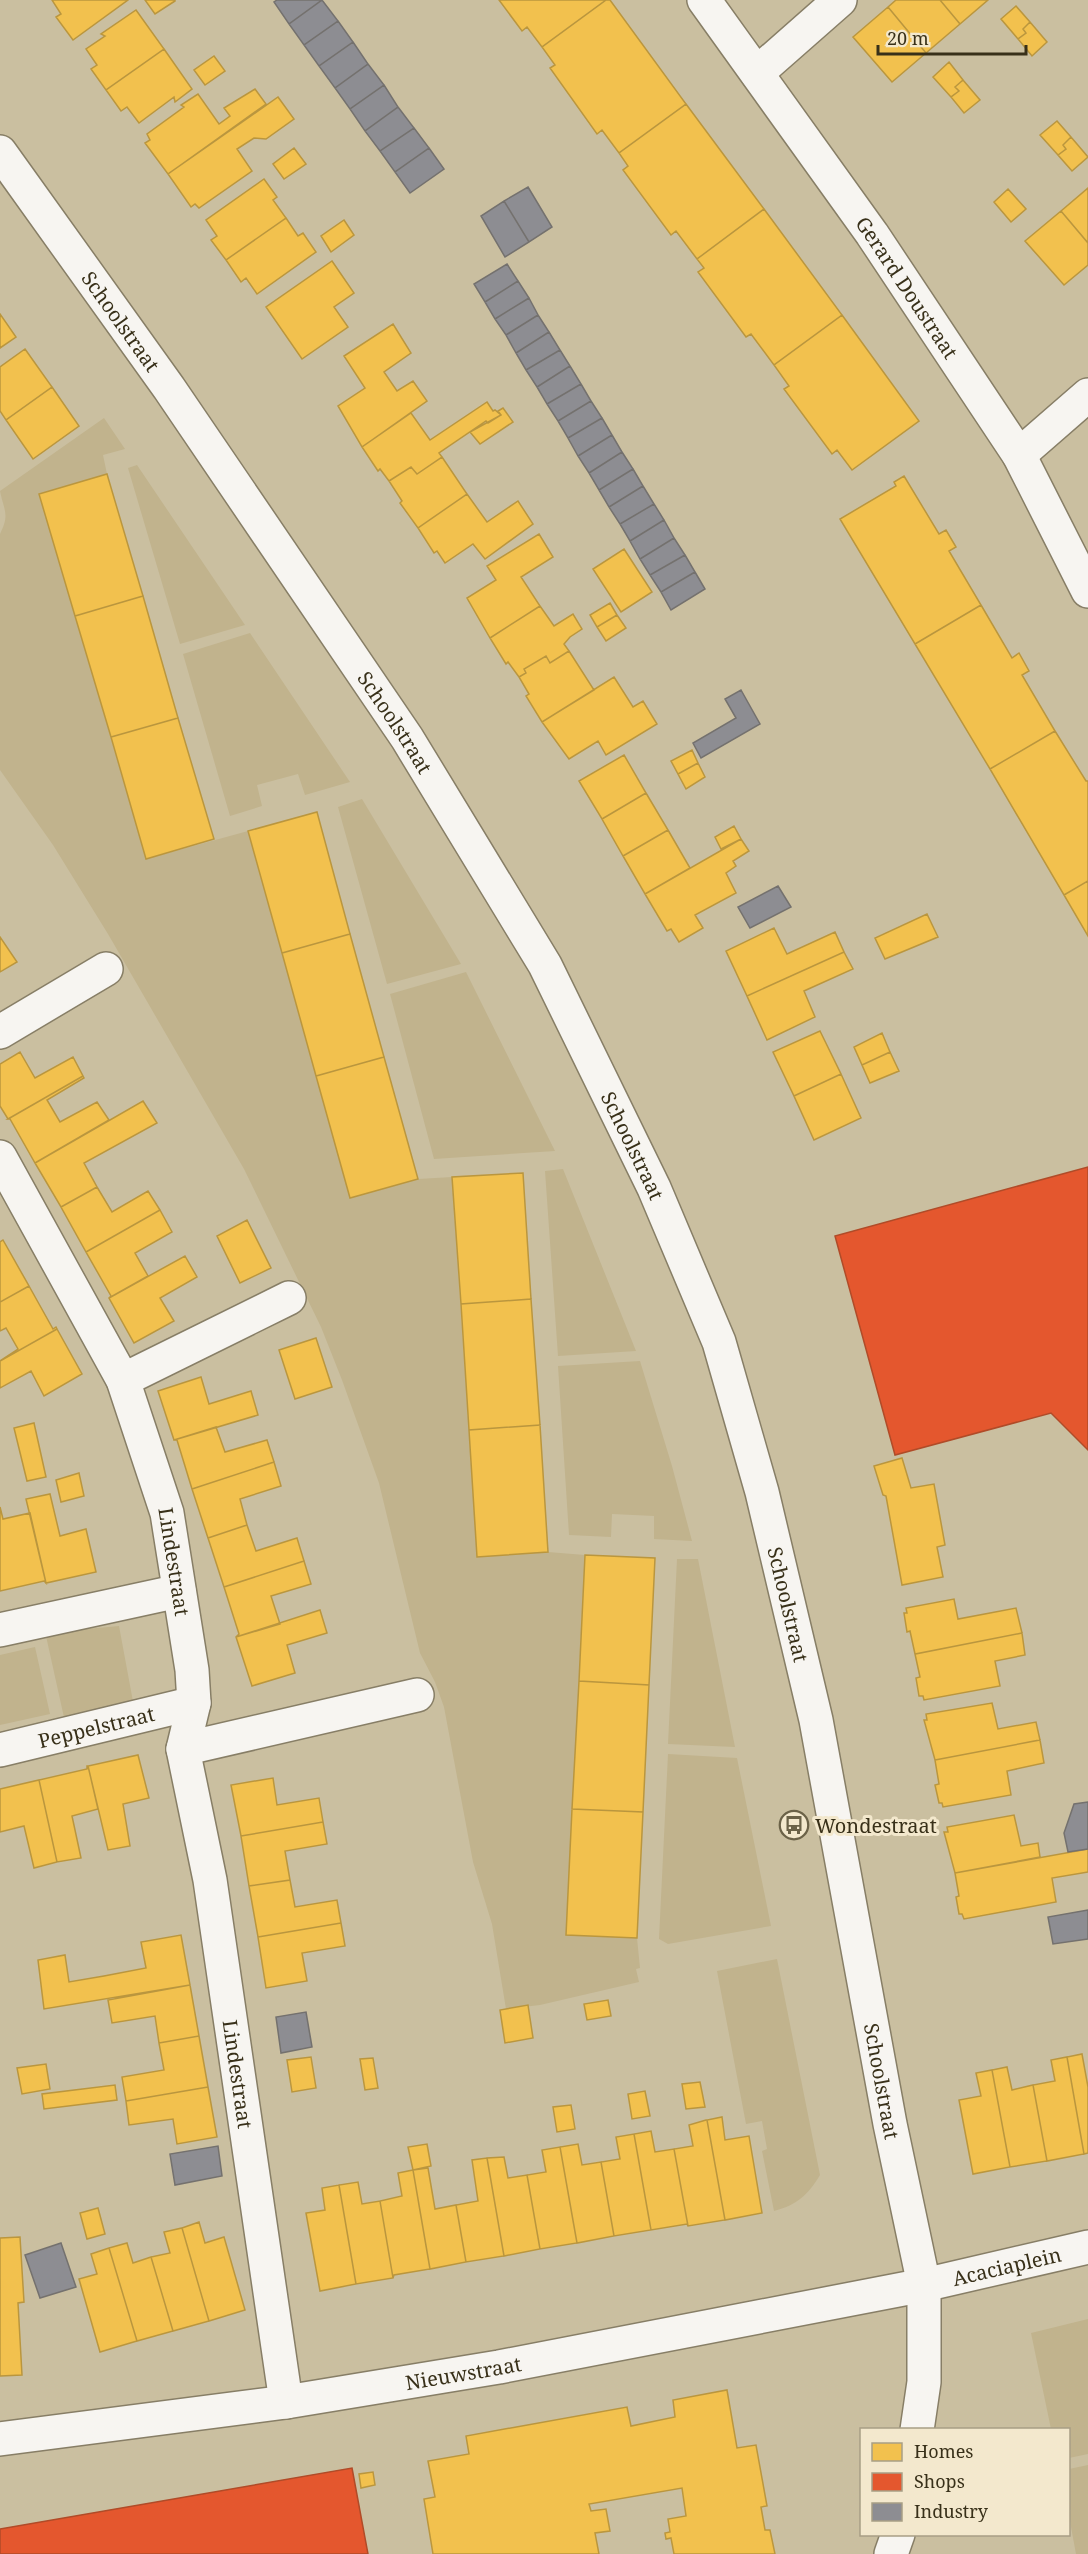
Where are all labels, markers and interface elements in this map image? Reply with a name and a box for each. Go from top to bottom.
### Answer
scale bar [878,18,1026,56]
text: 20 m [887,26,929,50]
street label: Gerard Doustraat [850,211,965,364]
street label: Schoolstraat [76,266,166,377]
street label: Schoolstraat [352,666,439,778]
street label: Schoolstraat [595,1087,671,1204]
street label: Lindestraat [153,1505,197,1618]
street label: Schoolstraat [762,1544,815,1665]
street label: Peppelstraat [35,1700,157,1754]
bus stop icon: Wondestraat [778,1809,810,1841]
place label: Wondestraat [815,1812,937,1839]
street label: Lindestraat [217,2018,260,2130]
street label: Schoolstraat [858,2021,906,2142]
street label: Acaciaplein [950,2240,1064,2291]
street label: Nieuwstraat [403,2350,523,2396]
legend [860,2428,1070,2536]
text: Homes [914,2439,973,2463]
text: Shops [914,2469,965,2493]
text: Industry [914,2499,989,2523]

